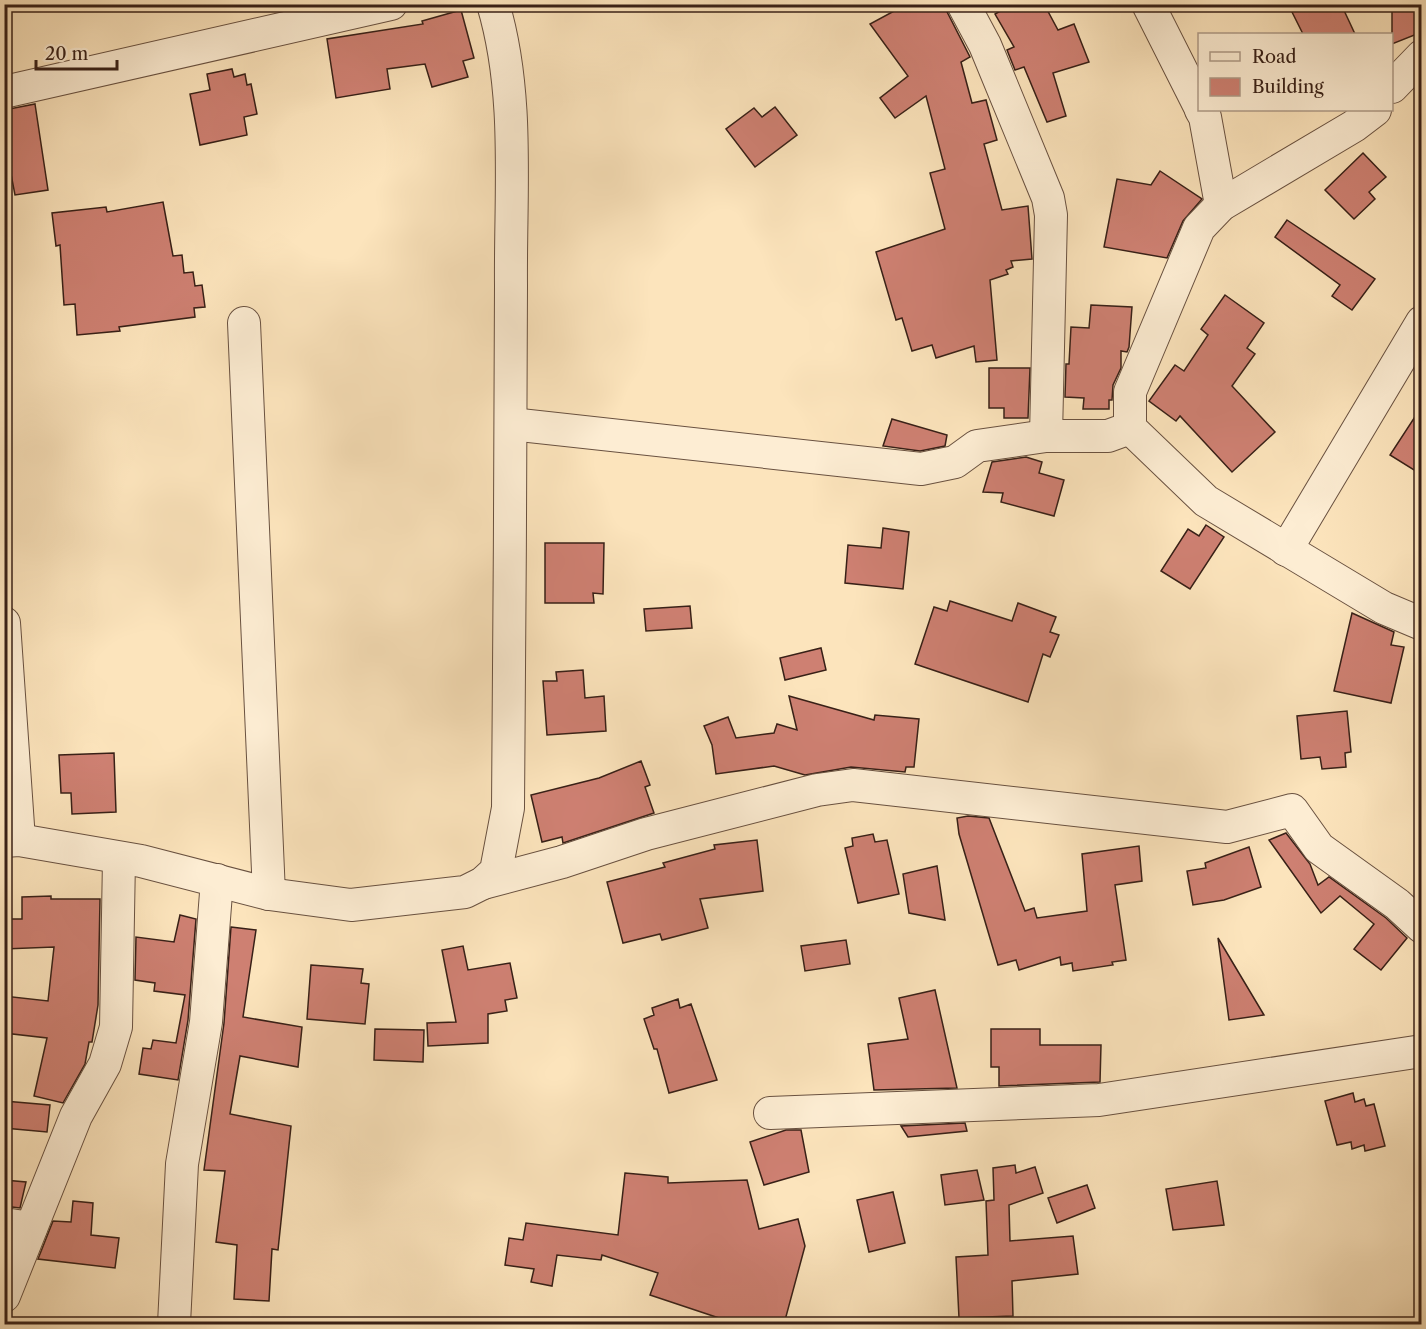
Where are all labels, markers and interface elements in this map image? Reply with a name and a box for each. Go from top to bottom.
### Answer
scale bar [36,33,117,71]
legend [1198,33,1393,111]
text: 20 m [45,43,89,65]
text: Road [1252,46,1297,68]
text: Building [1252,76,1324,98]

